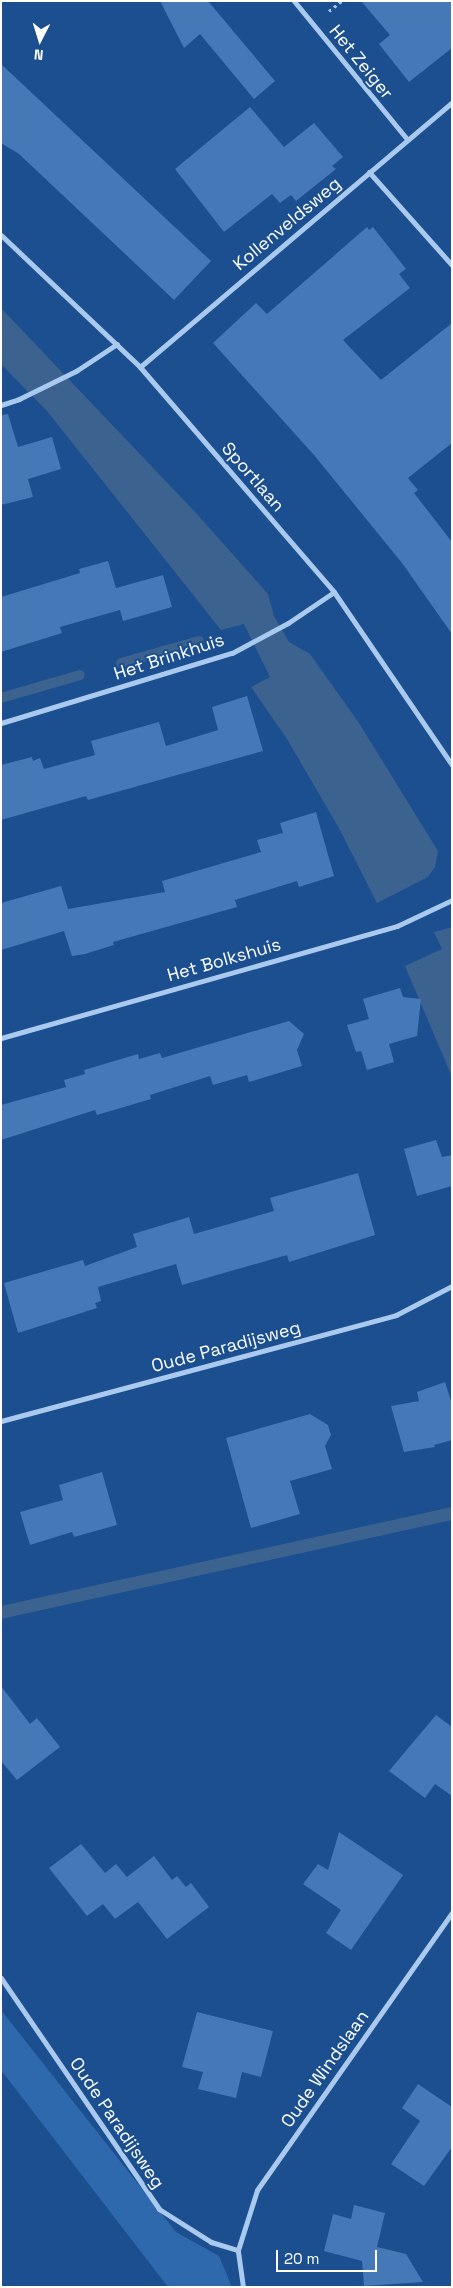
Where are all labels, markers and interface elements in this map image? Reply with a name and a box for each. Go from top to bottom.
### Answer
north arrow [15,15,65,65]
street label: Het Zeiger [325,21,397,103]
text: N [33,46,44,64]
street label: Kollenveldsweg [229,173,345,275]
street label: Sportlaan [217,438,289,516]
street label: Het Brinkhuis [111,629,227,685]
street label: Het Bolkshuis [165,933,283,987]
street label: Oude Paradijsweg [149,1317,303,1377]
street label: Oude Windslaan [276,2006,374,2132]
street label: Oude Paradijsweg [65,2053,169,2193]
scale bar [278,2240,379,2272]
text: 20 m [284,2249,319,2268]

